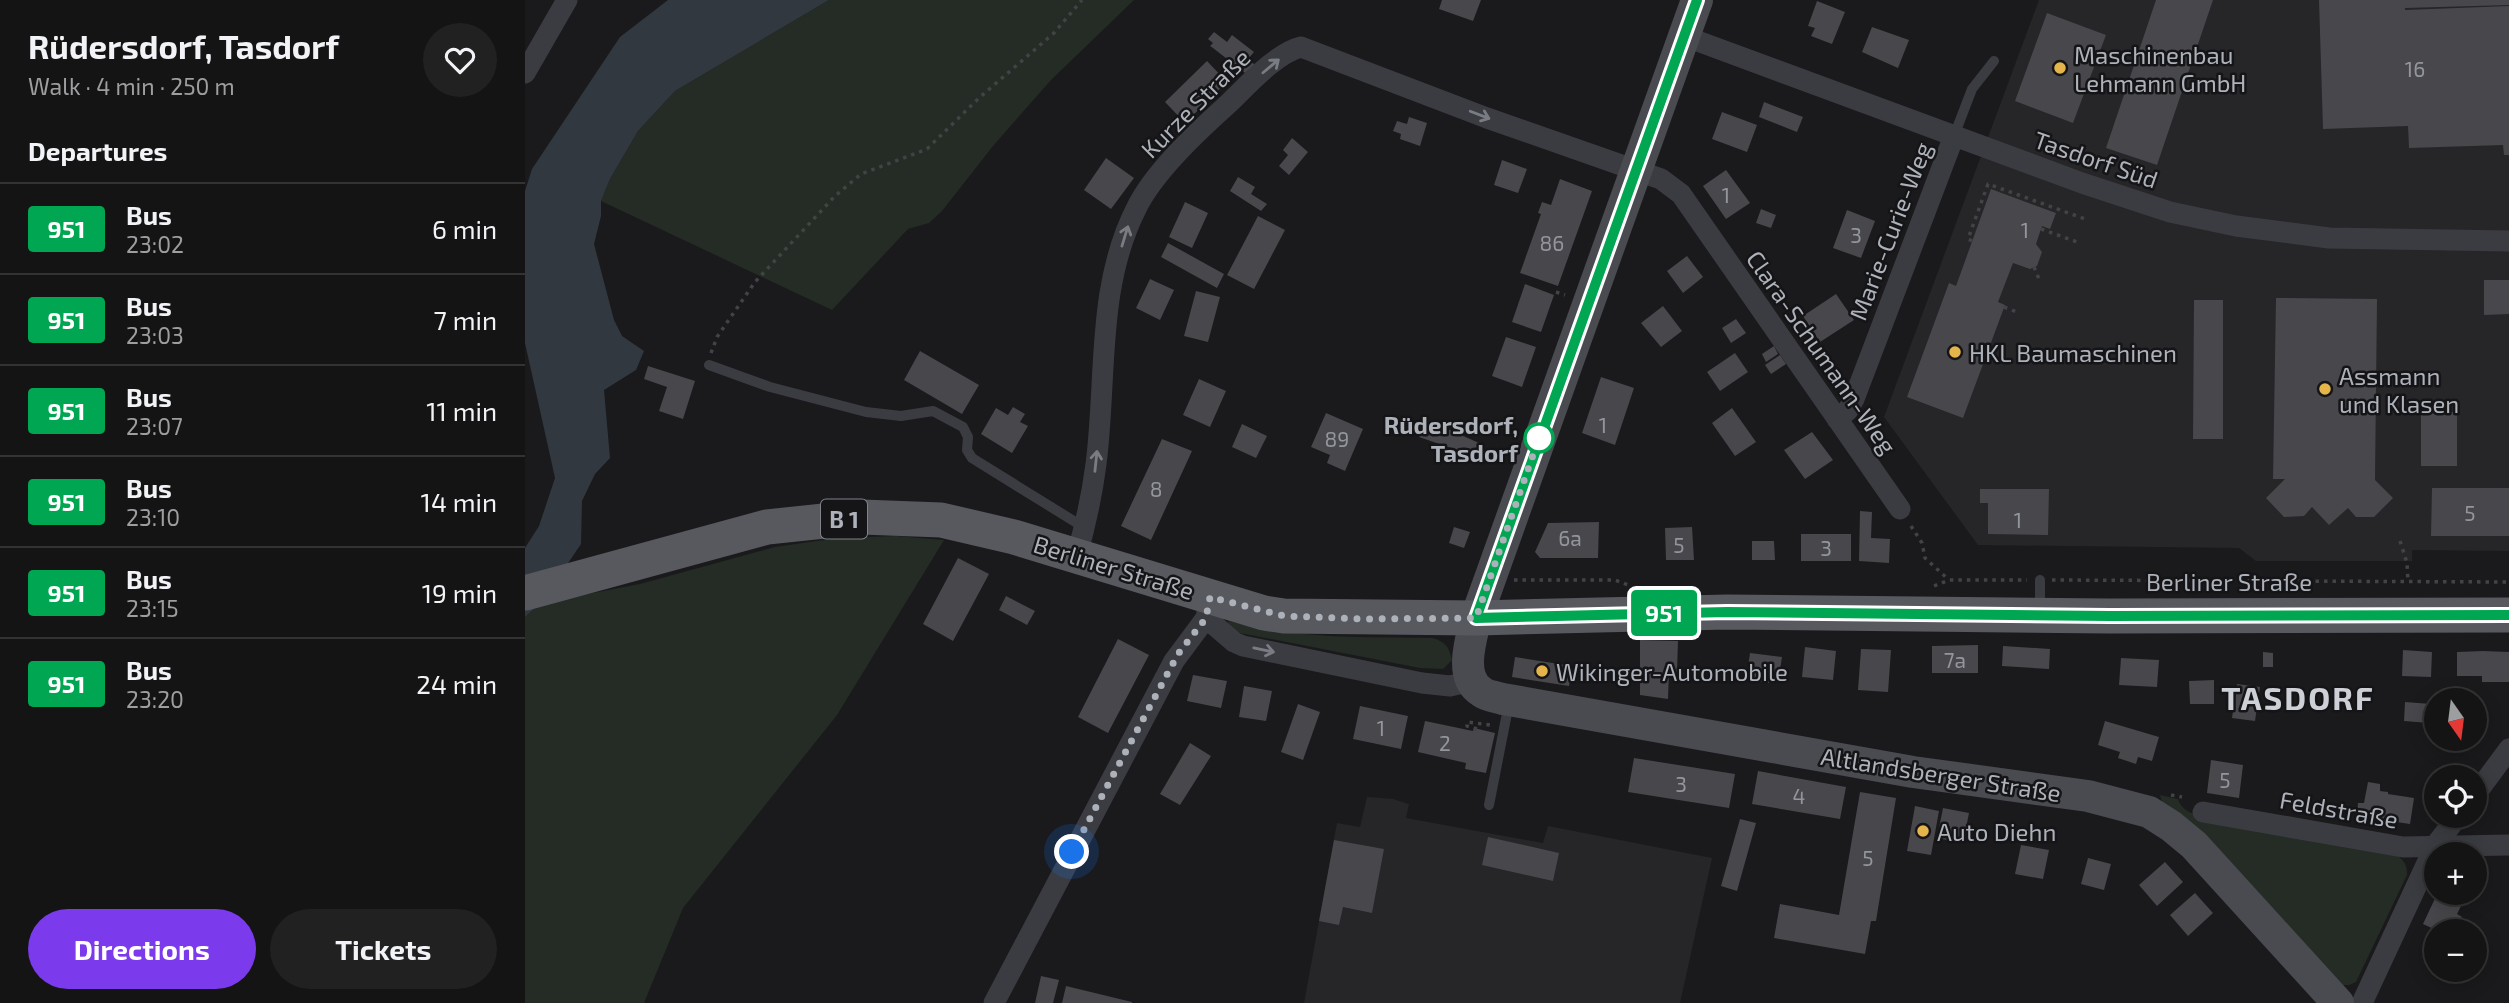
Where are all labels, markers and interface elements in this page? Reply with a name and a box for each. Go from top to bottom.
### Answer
button: heart [423,23,497,97]
text: Rüdersdorf, Tasdorf [28,26,339,66]
place label: Maschinenbau Lehmann GmbH [2074,40,2246,97]
street label: Kurze Straße [1134,42,1256,164]
house number: 16 [2405,56,2425,81]
one-way arrow [1261,58,1279,73]
marker: Maschinenbau Lehmann GmbH [2052,60,2068,76]
text: Walk · 4 min · 250 m [28,72,235,100]
one-way arrow [1469,110,1491,122]
street label: Tasdorf Süd [2030,124,2162,194]
text: Departures [28,135,167,166]
street label: Marie-Curie-Weg [1843,138,1937,324]
house number: 1 [1722,182,1730,207]
text: Bus [126,199,172,230]
text: 6 min [432,213,497,244]
text: 951 [48,214,85,243]
house number: 1 [2021,217,2029,242]
house number: 3 [1850,222,1862,247]
one-way arrow [1120,226,1133,248]
text: 23:02 [126,230,184,258]
house number: 86 [1540,230,1564,255]
street label: Clara-Schumann-Weg [1741,245,1903,459]
text: Bus [126,290,172,321]
text: 7 min [434,304,497,335]
text: 951 [48,305,85,334]
text: 23:03 [126,321,184,349]
place label: HKL Baumaschinen [1969,338,2177,367]
marker: HKL Baumaschinen [1947,344,1963,360]
place label: Assmann und Klasen [2339,361,2459,418]
text: Bus [126,381,172,412]
marker: Assmann und Klasen [2317,381,2333,397]
text: 11 min [426,395,497,426]
text: 951 [48,396,85,425]
place label: Rüdersdorf, Tasdorf [1384,410,1519,467]
text: 23:07 [126,412,183,440]
house number: 1 [1599,412,1607,437]
marker: Rüdersdorf, Tasdorf [1524,423,1554,453]
house number: 89 [1325,426,1349,451]
one-way arrow [1089,450,1102,473]
text: Bus [126,472,172,503]
house number: 8 [1150,476,1162,501]
text: 14 min [421,486,497,517]
text: 951 [48,487,85,516]
road number: B 1 [821,499,867,538]
house number: 5 [2464,500,2476,525]
text: 23:10 [126,503,180,531]
house number: 1 [2014,507,2022,532]
house number: 6a [1558,525,1582,550]
street label: Berliner Straße [1030,529,1198,605]
house number: 5 [1673,532,1685,557]
house number: 3 [1820,535,1832,560]
text: Bus [126,563,172,594]
street label: Berliner Straße [2146,567,2312,596]
text: 19 min [422,577,497,608]
text: 951 [48,578,85,607]
line badge: 951 [1624,590,1704,636]
text: 23:15 [126,594,179,622]
text: 951 [1645,598,1683,627]
one-way arrow [1252,644,1275,658]
house number: 7a [1944,647,1966,672]
text: Bus [126,654,172,685]
place label: Wikinger-Automobile [1556,657,1788,686]
marker: Wikinger-Automobile [1534,663,1550,679]
text: 24 min [416,668,497,699]
text: 951 [48,669,85,698]
district label: TASDORF [2221,678,2375,716]
text: 23:20 [126,685,184,713]
north arrow [2424,688,2487,751]
map controls [2424,688,2487,982]
house number: 1 [1377,715,1385,740]
house number: 2 [1439,730,1451,755]
street label: Altlandsberger Straße [1819,741,2063,807]
button: locate [2424,765,2487,828]
house number: 5 [2219,767,2231,792]
house number: 3 [1675,771,1687,796]
house number: 4 [1793,783,1805,808]
street label: Feldstraße [2278,784,2400,834]
place label: Auto Diehn [1937,817,2056,846]
marker: Auto Diehn [1915,823,1931,839]
your location [1054,834,1089,869]
button: + [2424,842,2487,905]
house number: 5 [1862,845,1874,870]
button: Directions [28,909,256,989]
button: Tickets [270,909,497,989]
button: − [2424,919,2487,982]

